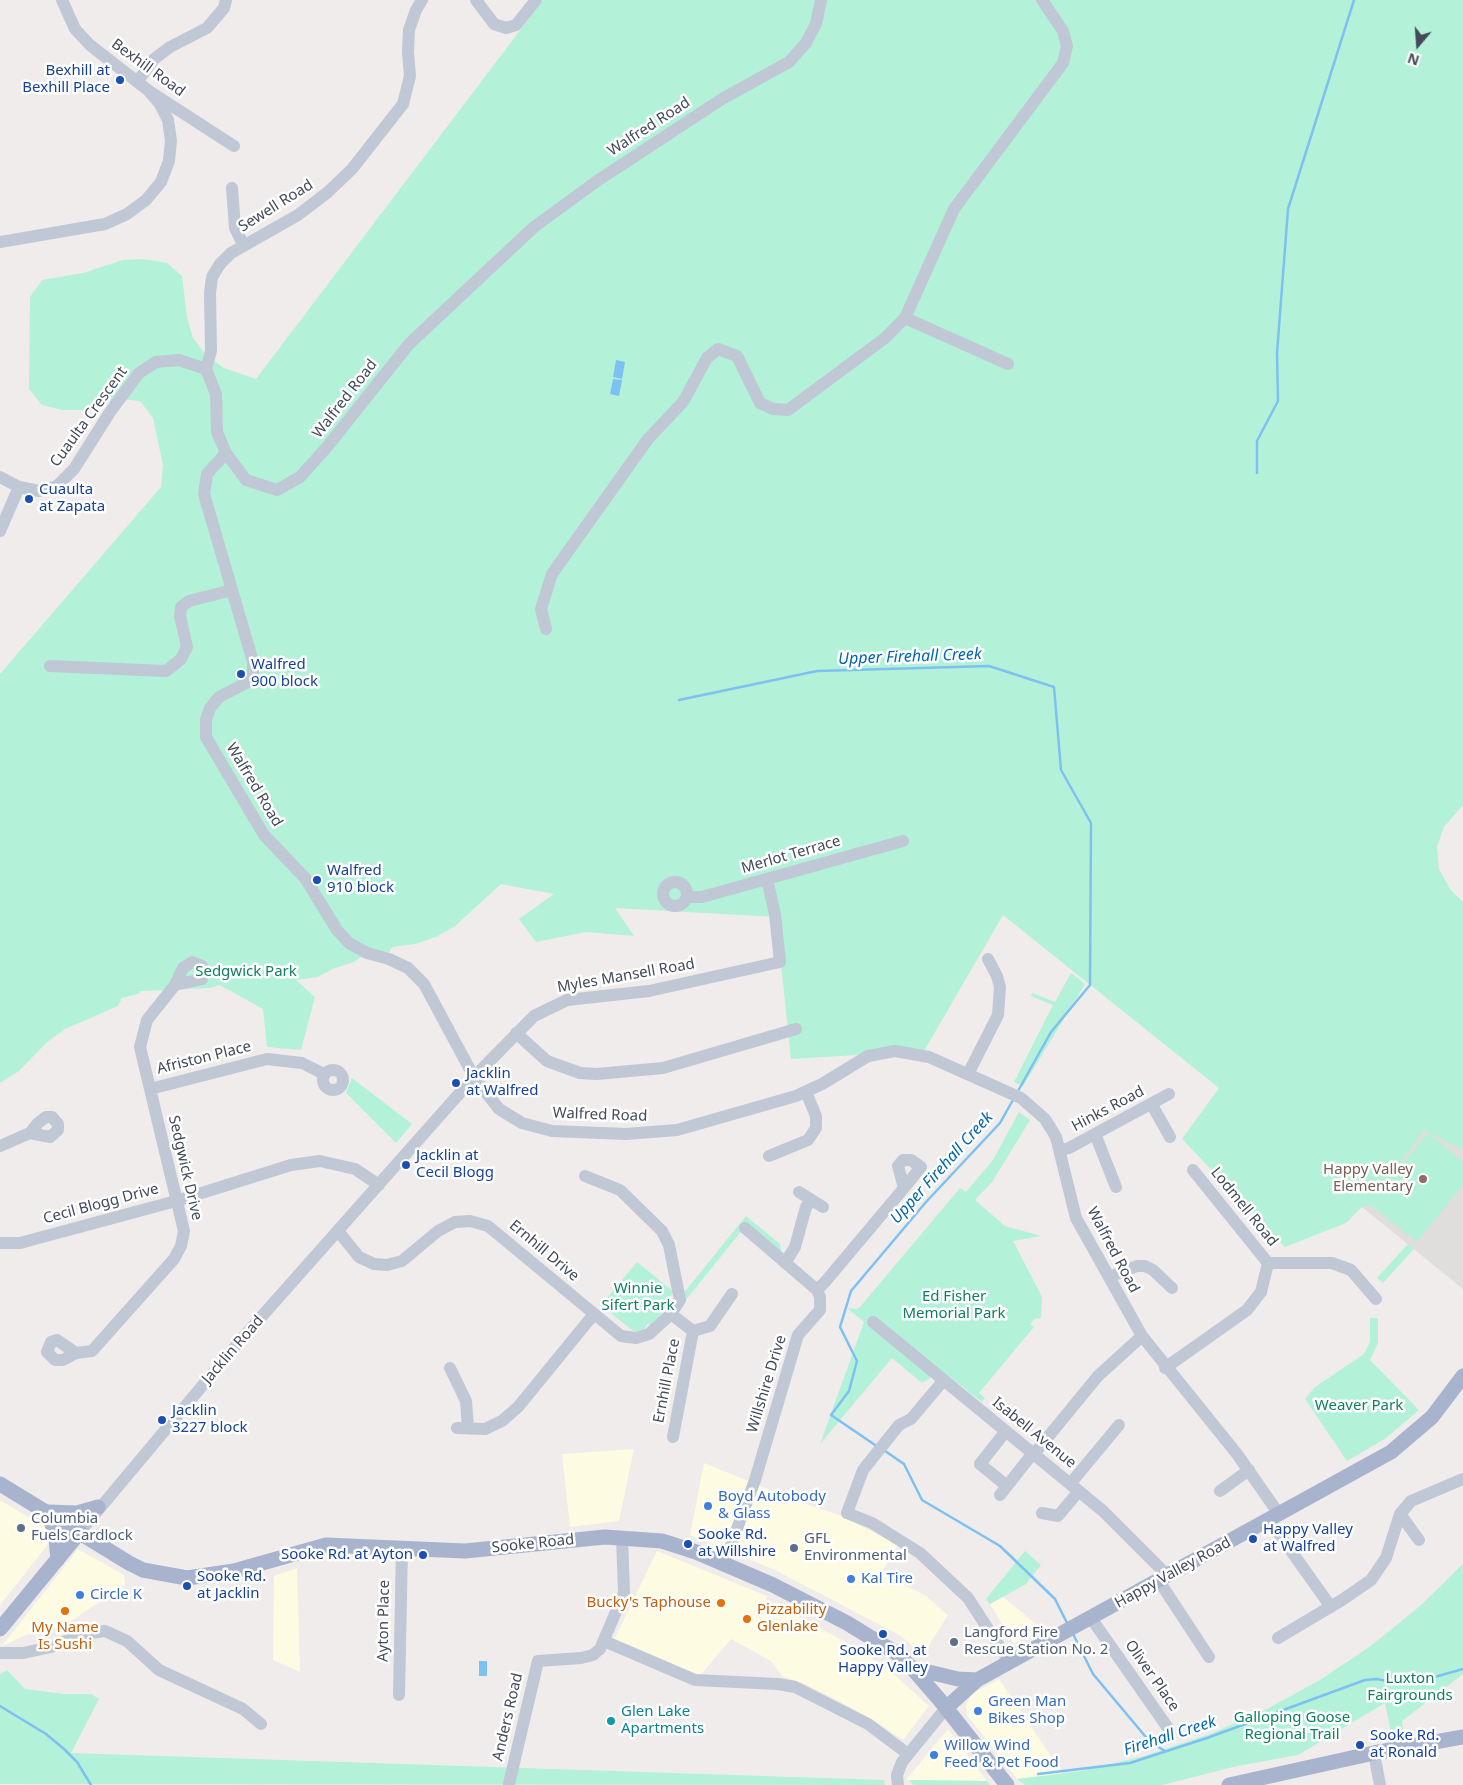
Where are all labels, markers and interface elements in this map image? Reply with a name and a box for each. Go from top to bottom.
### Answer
north arrow [1393,20,1443,70]
street label: Bexhill Road [108,35,188,101]
text: N [1405,49,1422,71]
place label: Bexhill at Bexhill Place [22,62,110,97]
marker: Bexhill at Bexhill Place [114,74,126,86]
street label: Walfred Road [604,94,694,160]
street label: Sewell Road [235,176,317,236]
street label: Walfred Road [309,356,381,442]
street label: Cuaulta Crescent [47,363,131,471]
place label: Cuaulta at Zapata [39,481,105,516]
marker: Cuaulta at Zapata [23,493,35,505]
water label: Upper Firehall Creek [838,645,982,669]
place label: Walfred 900 block [251,656,318,691]
marker: Walfred 900 block [235,668,247,680]
street label: Walfred Road [222,740,286,830]
street label: Merlot Terrace [739,832,843,878]
place label: Walfred 910 block [327,862,394,897]
marker: Walfred 910 block [311,874,323,886]
street label: Myles Mansell Road [556,955,696,997]
park label: Sedgwick Park [195,963,297,981]
street label: Afriston Place [155,1038,253,1078]
place label: Jacklin at Walfred [466,1065,538,1100]
marker: Jacklin at Walfred [450,1077,462,1089]
street label: Hinks Road [1069,1082,1147,1136]
street label: Walfred Road [552,1104,648,1126]
water label: Upper Firehall Creek [887,1108,997,1228]
street label: Sedgwick Drive [164,1114,206,1222]
place label: Jacklin at Cecil Blogg [416,1147,494,1182]
marker: Jacklin at Cecil Blogg [400,1159,412,1171]
place label: Happy Valley Elementary [1323,1161,1413,1196]
street label: Lodmell Road [1207,1164,1281,1250]
marker: Happy Valley Elementary [1417,1173,1429,1185]
street label: Cecil Blogg Drive [41,1180,161,1228]
street label: Walfred Road [1083,1204,1143,1296]
street label: Ernhill Drive [505,1217,583,1285]
park label: Winnie Sifert Park [602,1280,674,1315]
park label: Ed Fisher Memorial Park [902,1288,1006,1323]
street label: Jacklin Road [198,1312,268,1388]
street label: Willshire Drive [744,1333,790,1435]
street label: Ernhill Place [650,1337,684,1425]
street label: Isabell Avenue [988,1394,1080,1472]
park label: Weaver Park [1315,1397,1403,1415]
place label: Jacklin 3227 block [172,1402,248,1437]
marker: Jacklin 3227 block [156,1414,168,1426]
place label: Boyd Autobody & Glass [718,1488,826,1523]
marker: Boyd Autobody & Glass [702,1500,714,1512]
place label: Columbia Fuels Cardlock [31,1510,133,1545]
place label: Happy Valley at Walfred [1263,1521,1353,1556]
marker: Columbia Fuels Cardlock [15,1522,27,1534]
place label: Sooke Rd. at Willshire [698,1526,776,1561]
place label: GFL Environmental [804,1530,907,1565]
street label: Sooke Road [491,1531,575,1557]
marker: Happy Valley at Walfred [1247,1533,1259,1545]
street label: Happy Valley Road [1112,1534,1234,1612]
marker: Sooke Rd. at Willshire [682,1538,694,1550]
marker: GFL Environmental [788,1542,800,1554]
place label: Sooke Rd. at Ayton [281,1546,413,1564]
marker: Sooke Rd. at Ayton [417,1549,429,1561]
place label: Sooke Rd. at Jacklin [197,1568,266,1603]
place label: Kal Tire [861,1570,913,1588]
marker: Kal Tire [845,1573,857,1585]
marker: Sooke Rd. at Jacklin [181,1580,193,1592]
street label: Ayton Place [374,1580,394,1662]
place label: Circle K [90,1586,142,1604]
marker: Circle K [74,1589,86,1601]
place label: Bucky's Taphouse [586,1594,711,1612]
marker: Bucky's Taphouse [715,1597,727,1609]
place label: Pizzability Glenlake [757,1601,826,1636]
marker: My Name Is Sushi [59,1605,71,1617]
marker: Pizzability Glenlake [741,1613,753,1625]
place label: My Name Is Sushi [31,1619,99,1654]
place label: Langford Fire Rescue Station No. 2 [964,1624,1108,1659]
marker: Sooke Rd. at Happy Valley [877,1628,889,1640]
marker: Langford Fire Rescue Station No. 2 [948,1636,960,1648]
street label: Oliver Place [1121,1637,1183,1715]
place label: Sooke Rd. at Happy Valley [838,1642,928,1677]
park label: Luxton Fairgrounds [1367,1670,1453,1705]
street label: Anders Road [489,1671,527,1763]
place label: Green Man Bikes Shop [988,1693,1066,1728]
place label: Glen Lake Apartments [621,1703,704,1738]
marker: Green Man Bikes Shop [972,1705,984,1717]
park label: Galloping Goose Regional Trail [1234,1709,1350,1744]
water label: Firehall Creek [1121,1712,1219,1760]
marker: Glen Lake Apartments [605,1715,617,1727]
place label: Sooke Rd. at Ronald [1370,1727,1439,1762]
place label: Willow Wind Feed & Pet Food [944,1737,1059,1772]
marker: Sooke Rd. at Ronald [1354,1739,1366,1751]
marker: Willow Wind Feed & Pet Food [928,1749,940,1761]

